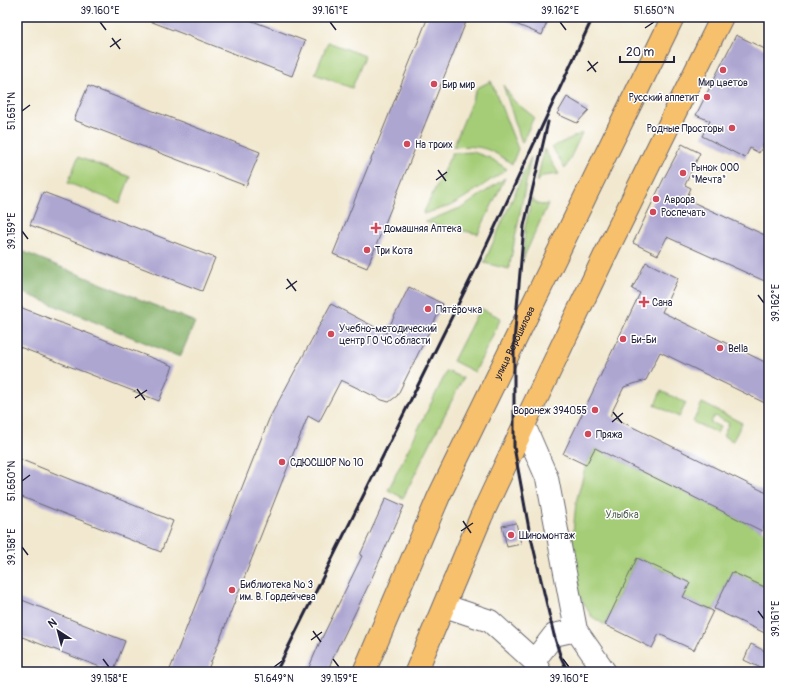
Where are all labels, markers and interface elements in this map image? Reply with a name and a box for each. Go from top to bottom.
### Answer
text: 39.160°E [80,5,120,17]
text: 39.161°E [312,5,348,17]
text: 39.162°E [541,5,579,17]
text: 51.650°N [634,5,675,17]
scale bar [620,38,674,64]
text: 20 m [626,45,655,60]
marker: Мир цветов [718,65,728,75]
place label: Мир цветов [698,77,748,89]
marker: Бир мир [429,79,439,89]
place label: Бир мир [442,79,475,91]
text: 51.651°N [6,92,18,130]
place label: Русский аппетит [629,92,699,104]
marker: Русский аппетит [702,92,712,102]
place label: Родные Просторы [647,123,724,135]
marker: Родные Просторы [727,123,737,133]
marker: На троих [402,139,412,149]
place label: На троих [415,139,453,151]
place label: Рынок ООО "Мечта" [691,162,739,186]
marker: Рынок ООО "Мечта" [678,168,688,178]
marker: Аврора [651,194,661,204]
place label: Аврора [664,194,695,206]
marker: Роспечать [648,207,658,217]
place label: Роспечать [661,207,706,219]
text: 39.159°E [6,213,18,249]
marker: Домашняя Аптека [371,223,381,233]
place label: Домашняя Аптека [383,223,462,235]
marker: Три Кота [362,245,372,255]
place label: Три Кота [375,245,413,257]
text: 39.162°E [770,284,782,322]
marker: Сана [639,297,649,307]
place label: Сана [652,297,673,309]
marker: Пятёрочка [423,304,433,314]
place label: Пятёрочка [436,304,482,316]
street label: улица Ворошилова [491,304,538,383]
place label: Учебно-методический центр ГО ЧС области [339,323,437,347]
marker: Учебно-методический центр ГО ЧС области [326,329,336,339]
marker: Би-Би [618,334,628,344]
place label: Би-Би [631,334,657,346]
marker: Bella [715,343,725,353]
place label: Bella [728,343,748,355]
place label: Воронеж 394055 [513,405,587,417]
marker: Воронеж 394055 [590,405,600,415]
marker: Пряжа [583,429,593,439]
place label: Пряжа [596,429,623,441]
marker: СДЮСШОР № 10 [277,457,287,467]
place label: СДЮСШОР № 10 [290,457,364,469]
text: 51.650°N [6,460,18,501]
park label: Улыбка [605,509,639,521]
text: 39.158°E [6,529,18,565]
marker: Шиномонтаж [506,530,516,540]
place label: Шиномонтаж [519,530,576,542]
place label: Библиотека № 3 им. В. Гордейчева [240,579,316,603]
marker: Библиотека № 3 им. В. Гордейчева [227,585,237,595]
text: 39.161°E [770,601,782,637]
north arrow [38,611,78,651]
text: N [46,616,60,631]
text: 39.158°E [91,673,127,685]
text: 51.649°N [254,673,294,685]
text: 39.159°E [321,673,357,685]
text: 39.160°E [549,673,589,685]

